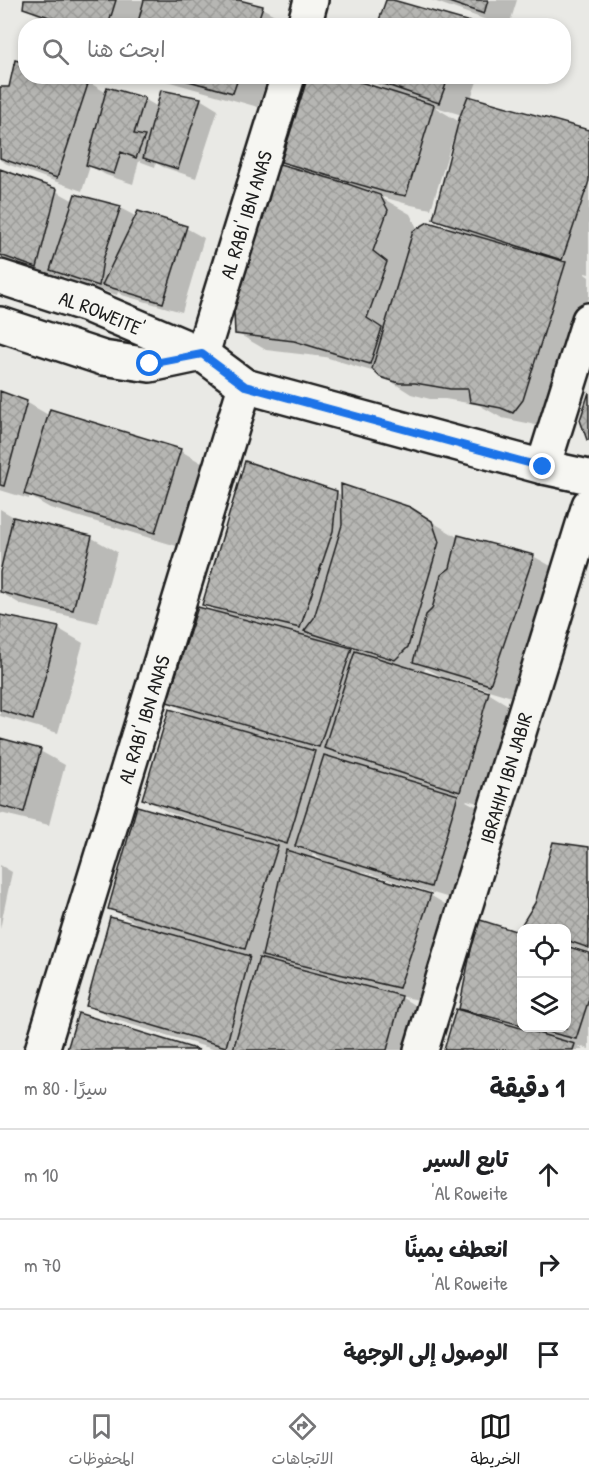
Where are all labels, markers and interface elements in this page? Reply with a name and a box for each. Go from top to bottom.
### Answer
search box [18,18,571,84]
text: ابحث هنا [87,34,166,64]
icon: search [39,35,72,68]
street label: AL RABI' IBN ANAS [213,147,278,282]
street label: AL ROWEITE' [56,284,149,341]
route start [136,350,162,376]
route end [529,453,555,479]
street label: AL RABI' IBN ANAS [111,652,175,787]
street label: IBRAHIM IBN JABIR [472,709,538,846]
map controls [517,924,571,1032]
button: locate [517,924,571,978]
button: layers [517,978,571,1032]
text: 1 دقيقة [490,1070,565,1105]
text: سيرًا · 80 m [24,1074,108,1101]
text: تابع السير [425,1144,508,1174]
icon: ahead [532,1158,565,1191]
text: 10 m [24,1161,58,1188]
text: Al Roweite' [431,1179,508,1206]
text: انعطف يمينًا [405,1234,508,1264]
icon: right [532,1248,565,1281]
text: 70 m [24,1251,61,1278]
text: Al Roweite' [431,1269,508,1296]
text: الوصول إلى الوجهة [343,1337,508,1367]
icon: arrive [532,1338,565,1371]
tab: المحفوظات [69,1410,134,1473]
tab: الاتجاهات [272,1410,333,1473]
tab: الخريطة [471,1410,520,1473]

